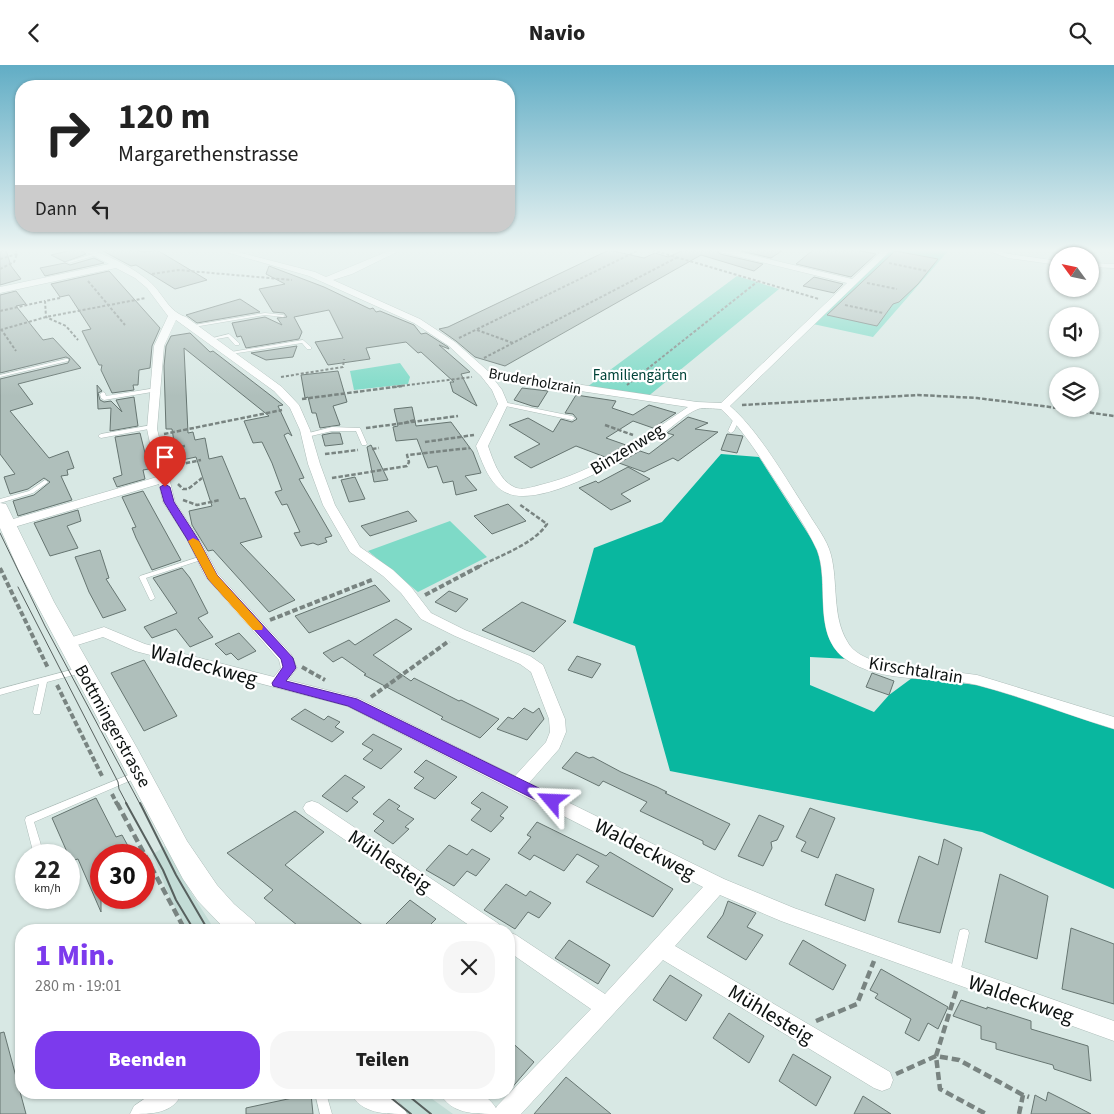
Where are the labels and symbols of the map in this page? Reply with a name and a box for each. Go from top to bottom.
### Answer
north arrow [1049,247,1099,297]
street label: Bruderholzrain [487,363,583,400]
park label: Familiengärten [593,365,687,386]
street label: Binzenweg [586,418,669,481]
pin [144,436,186,487]
street label: Waldeckweg [147,636,261,694]
street label: Kirschtalrain [867,651,965,690]
street label: Bottmingerstrasse [68,660,157,792]
position arrow [525,774,577,826]
street label: Waldeckweg [589,811,701,888]
street label: Mühlesteig [342,822,438,900]
speed limit sign: 30 [90,844,155,909]
street label: Waldeckweg [964,967,1078,1031]
street label: Mühlesteig [722,977,820,1052]

